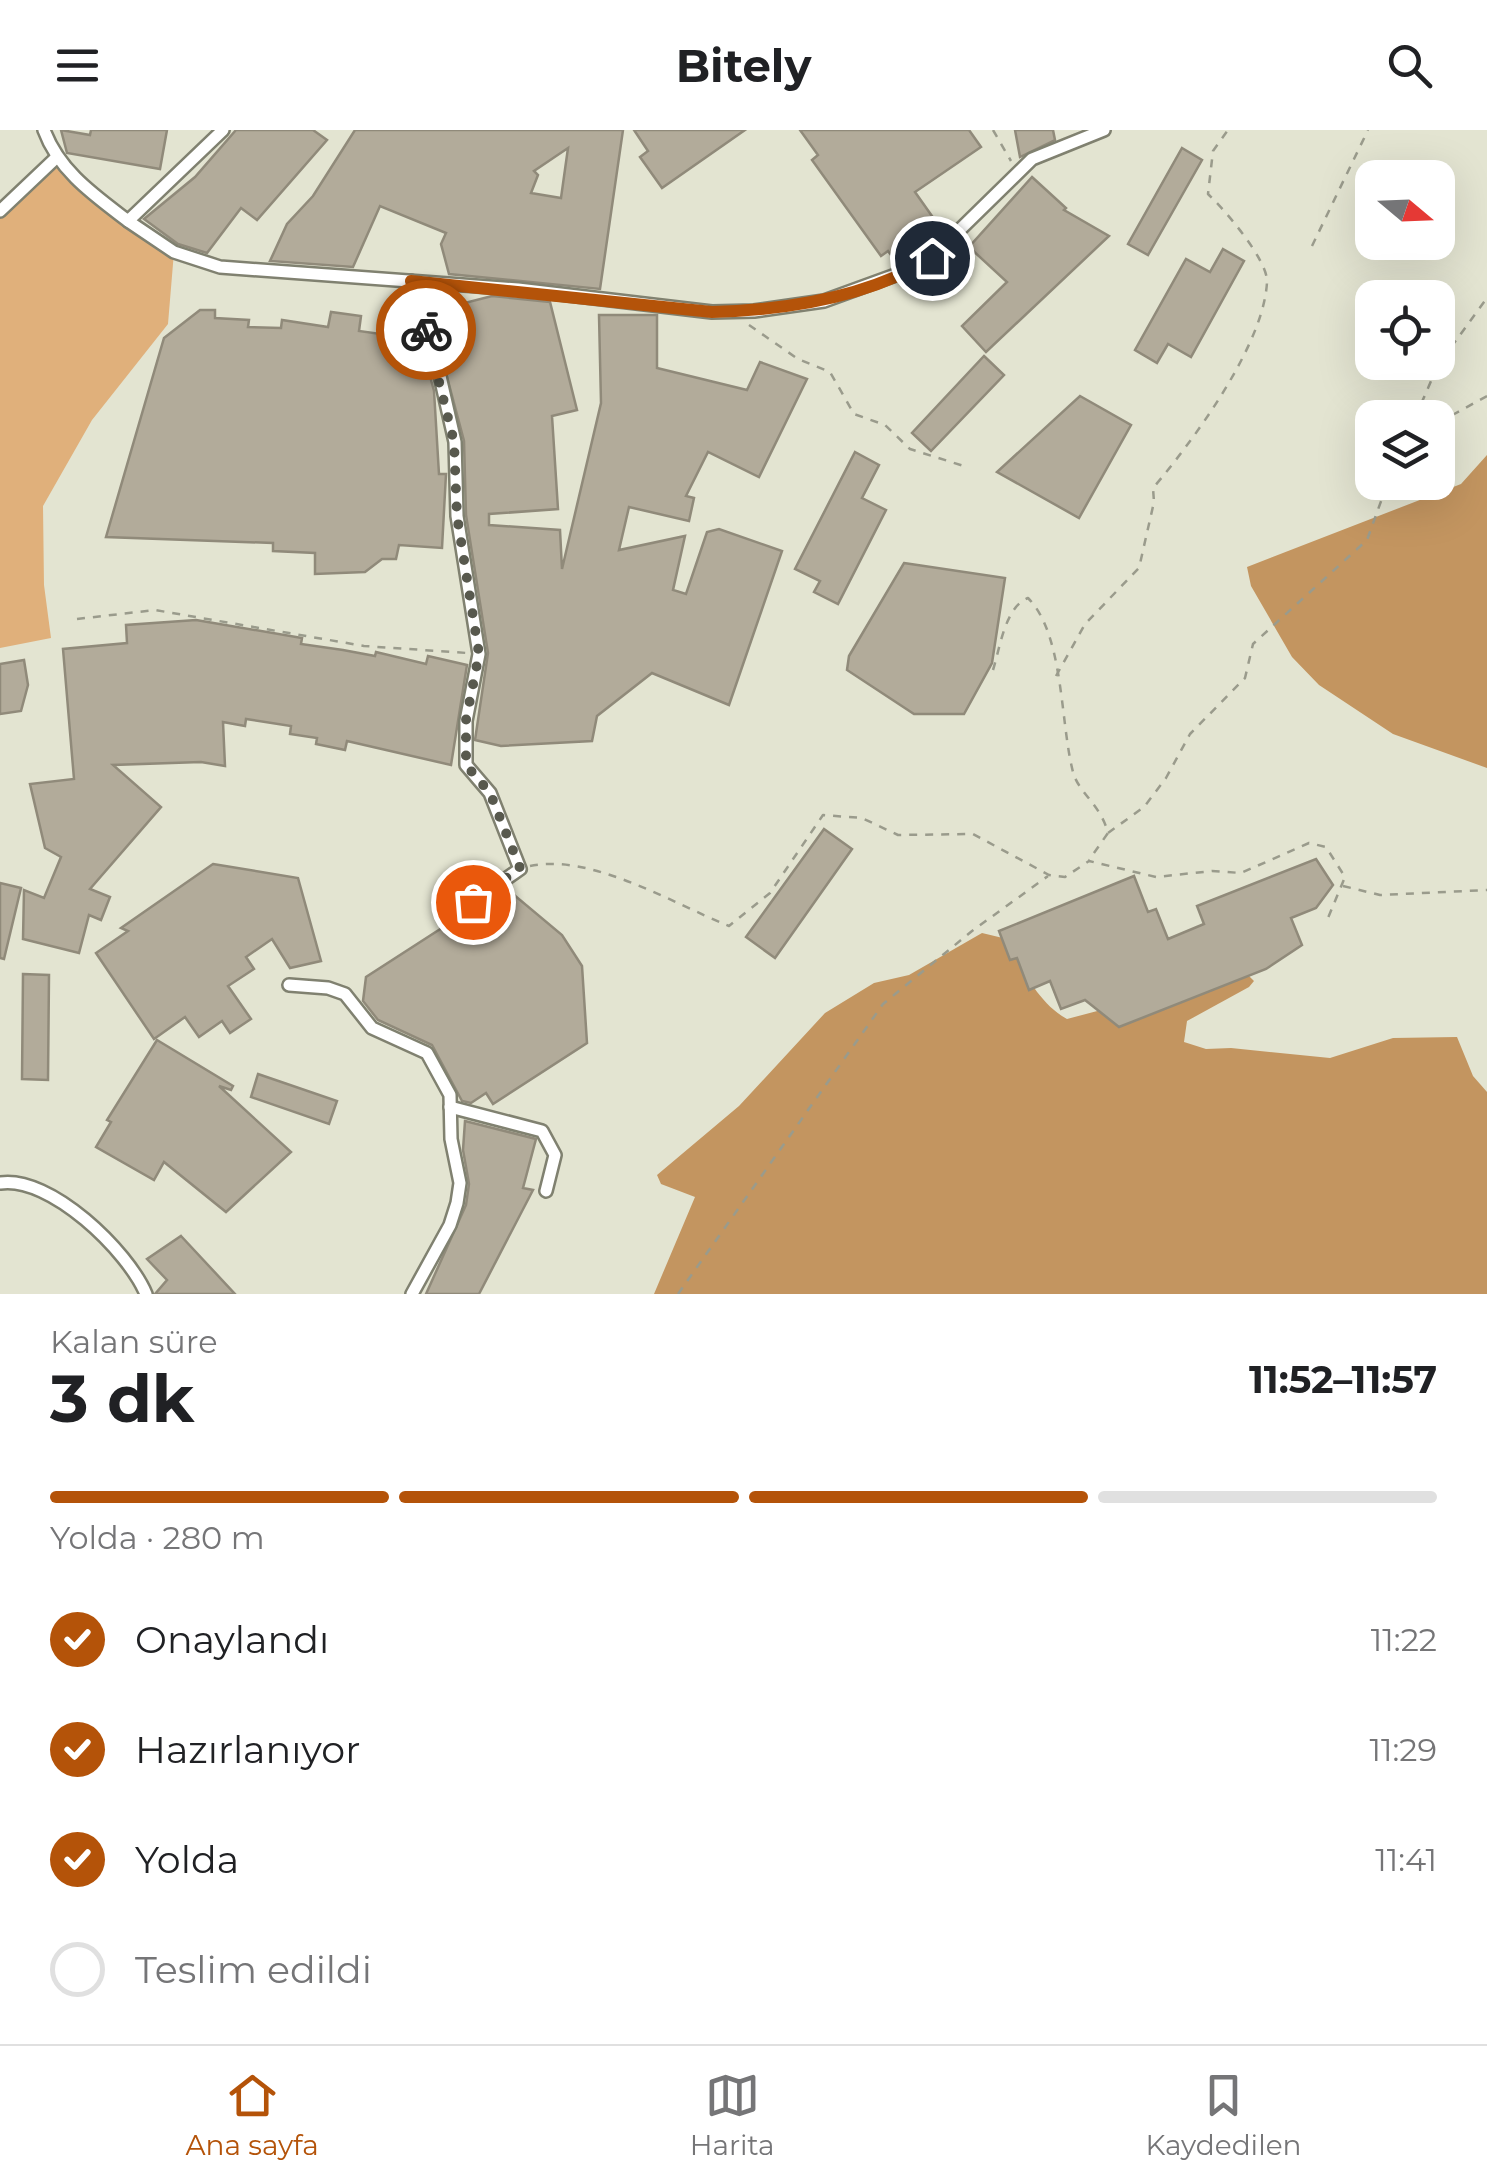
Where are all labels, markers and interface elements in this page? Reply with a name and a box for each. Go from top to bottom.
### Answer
icon: menu [50,38,105,93]
text: Bitely [676,38,811,93]
icon: search [1382,38,1437,93]
north arrow [1355,160,1455,260]
map controls [1355,160,1455,500]
pin [890,216,975,301]
icon: home [905,231,960,286]
courier [376,280,476,380]
button: locate [1355,280,1455,380]
icon: bike [399,303,454,358]
button: layers [1355,400,1455,500]
pin [431,860,516,945]
icon: bag [446,875,501,930]
text: Kalan süre [50,1322,218,1361]
text: 11:52–11:57 [1249,1356,1437,1403]
text: 3 dk [50,1359,194,1438]
text: Yolda · 280 m [50,1518,265,1557]
icon: check [50,1612,105,1667]
text: Onaylandı [135,1616,329,1663]
text: 11:22 [1371,1620,1437,1659]
icon: check [50,1722,105,1777]
text: Hazırlanıyor [135,1726,360,1773]
text: 11:29 [1369,1730,1437,1769]
icon: check [50,1832,105,1887]
text: Yolda [135,1836,239,1883]
text: 11:41 [1375,1840,1437,1879]
text: Teslim edildi [135,1946,372,1993]
tab: Ana sayfa [185,2068,319,2162]
tab: Harita [690,2068,775,2162]
tab: Kaydedilen [1145,2068,1302,2162]

